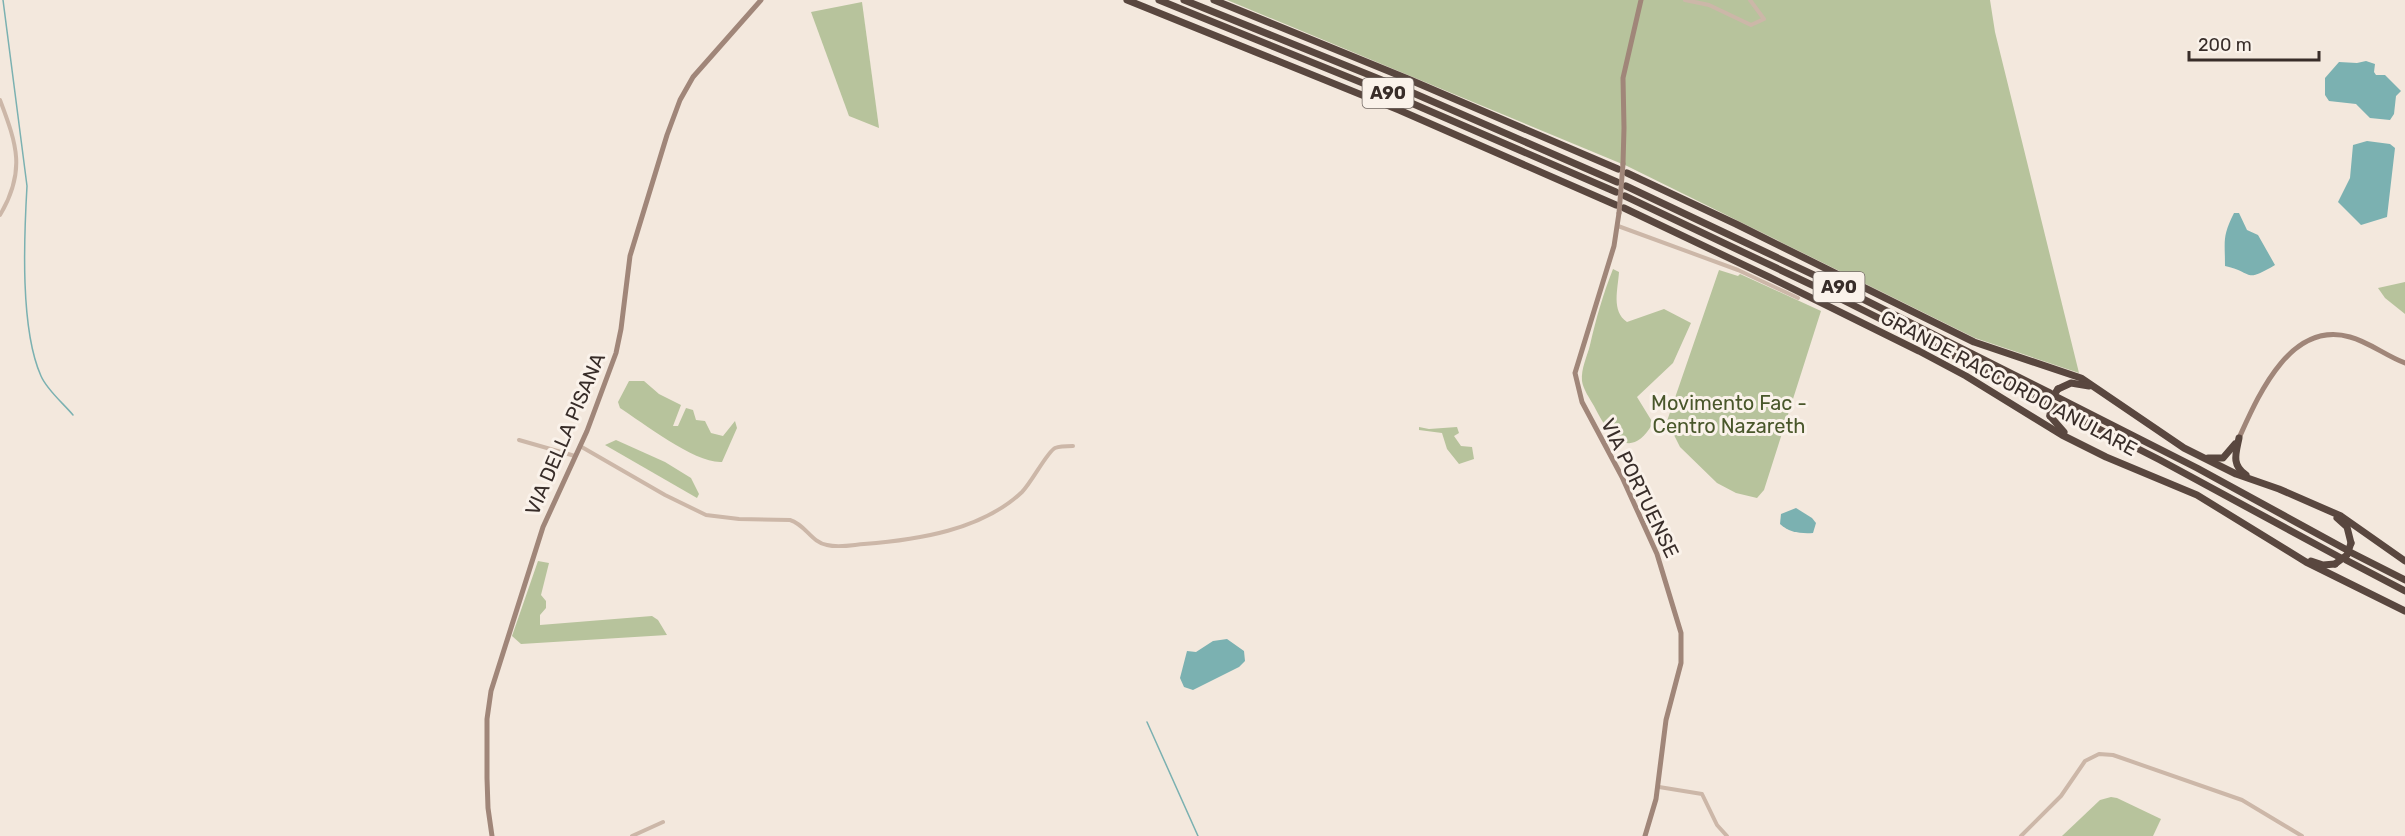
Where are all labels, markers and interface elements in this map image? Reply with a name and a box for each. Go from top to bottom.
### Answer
scale bar [2189,24,2320,62]
text: 200 m [2198,34,2252,56]
road number: A90 [1362,78,1414,108]
road number: A90 [1814,272,1864,302]
street label: GRANDE RACCORDO ANULARE [1877,305,2141,461]
street label: VIA DELLA PISANA [520,349,610,519]
park label: Movimento Fac - Centro Nazareth [1651,391,1807,438]
street label: VIA PORTUENSE [1596,415,1684,561]

